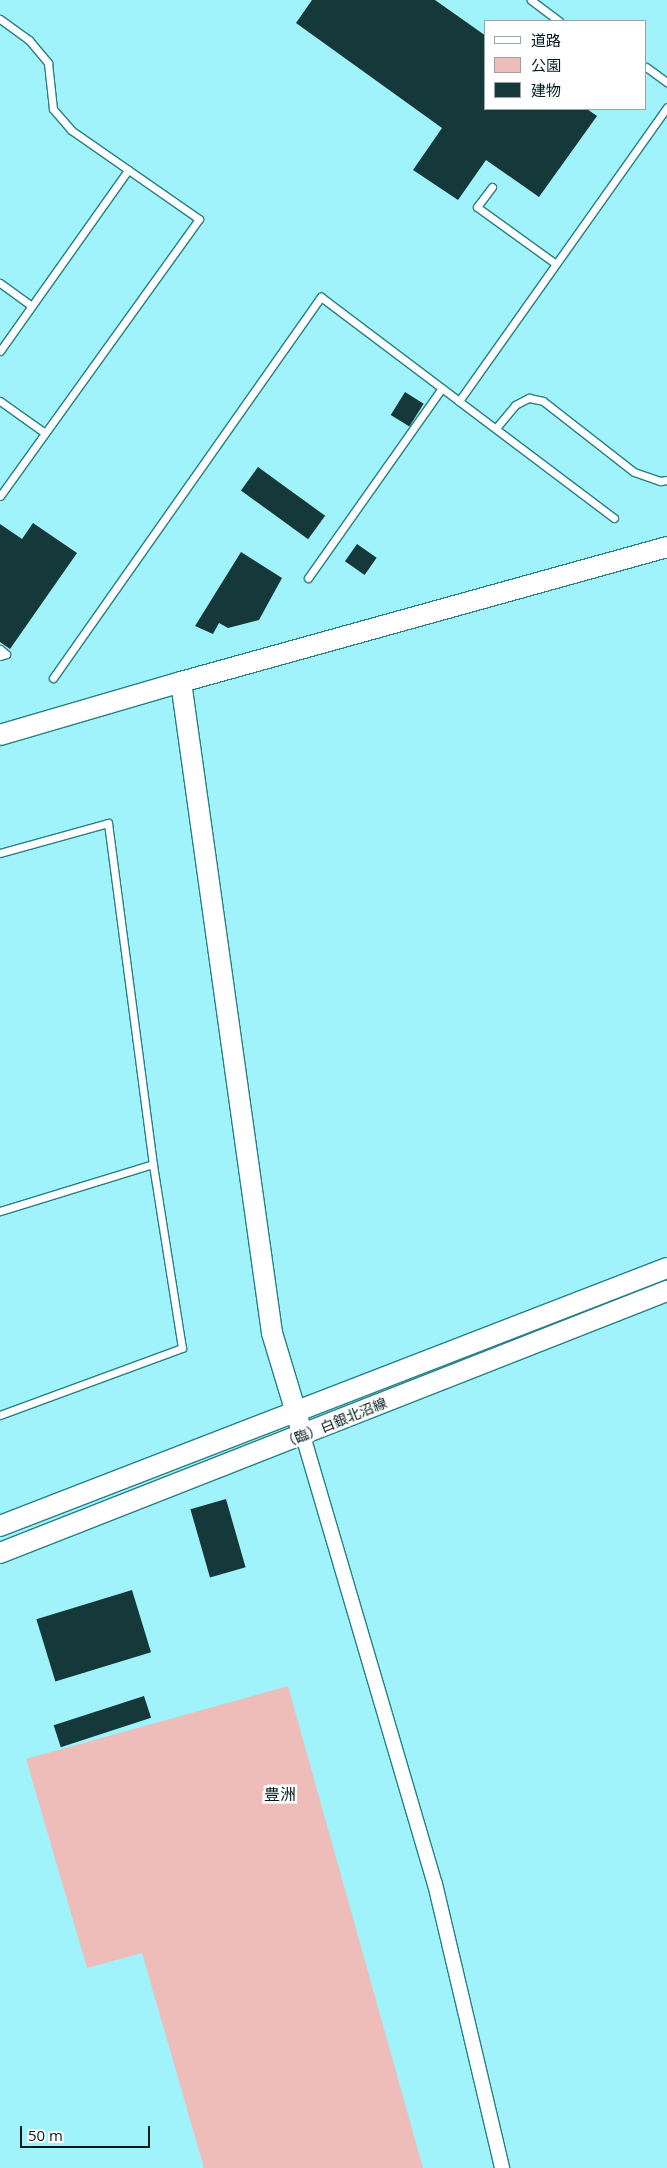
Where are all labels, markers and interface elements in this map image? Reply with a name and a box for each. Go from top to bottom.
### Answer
legend [484,20,647,110]
text: 道路 [531,30,561,50]
text: 公園 [531,55,561,75]
text: 建物 [531,80,561,100]
street label: （臨）白銀北沼線 [279,1394,389,1452]
district label: 豊洲 [264,1784,296,1804]
scale bar [22,2116,152,2148]
text: 50 m [28,2125,63,2145]

